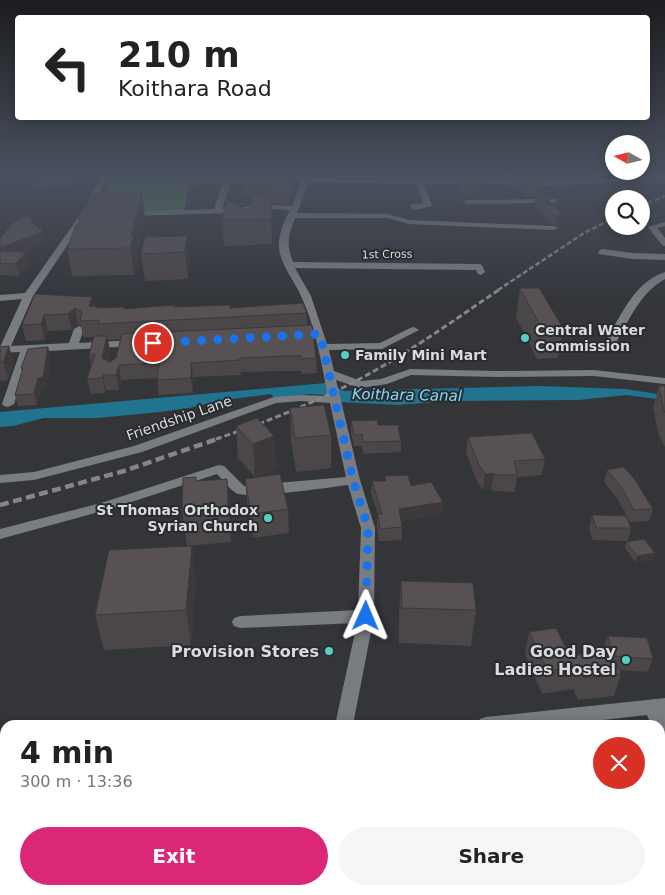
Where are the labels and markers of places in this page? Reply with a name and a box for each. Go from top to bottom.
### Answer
pin [132,322,174,364]
place label: Central Water Commission [535,322,645,354]
marker: Central Water Commission [519,332,531,344]
place label: Family Mini Mart [355,347,487,363]
marker: Family Mini Mart [339,349,351,361]
place label: St Thomas Orthodox Syrian Church [96,502,258,534]
marker: St Thomas Orthodox Syrian Church [262,512,274,524]
place label: Provision Stores [171,642,319,661]
place label: Good Day Ladies Hostel [494,642,617,679]
marker: Provision Stores [323,645,335,657]
marker: Good Day Ladies Hostel [620,654,632,666]

